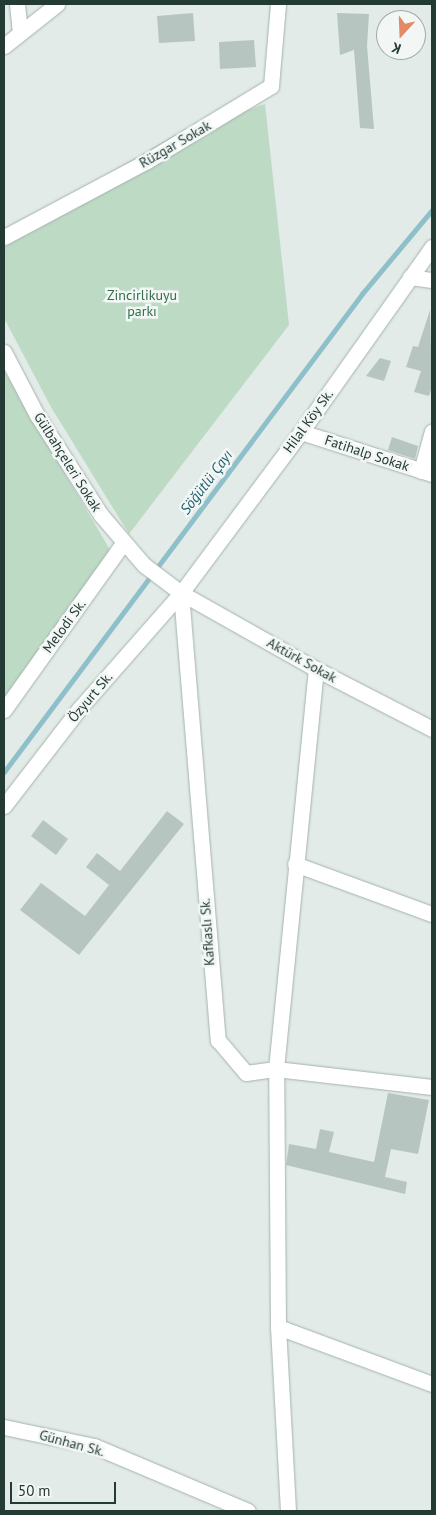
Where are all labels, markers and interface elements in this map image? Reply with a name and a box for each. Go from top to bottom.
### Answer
north arrow [376,10,426,60]
text: K [389,38,403,58]
street label: Rüzgar Sokak [136,117,214,171]
park label: Zincirlikuyu parkı [107,287,177,320]
street label: Hilal Köy Sk. [279,386,337,456]
street label: Gülbahçeleri Sokak [31,409,105,515]
street label: Fatihalp Sokak [323,431,411,475]
water label: Söğütlü Çayı [176,446,236,518]
street label: Melodi Sk. [39,596,89,656]
street label: Aktürk Sokak [264,634,340,686]
street label: Özyurt Sk. [64,669,116,725]
street label: Kafkaslı Sk. [196,898,218,966]
street label: Günhan Sk. [38,1426,106,1460]
scale bar [12,1472,119,1504]
text: 50 m [18,1481,51,1500]

